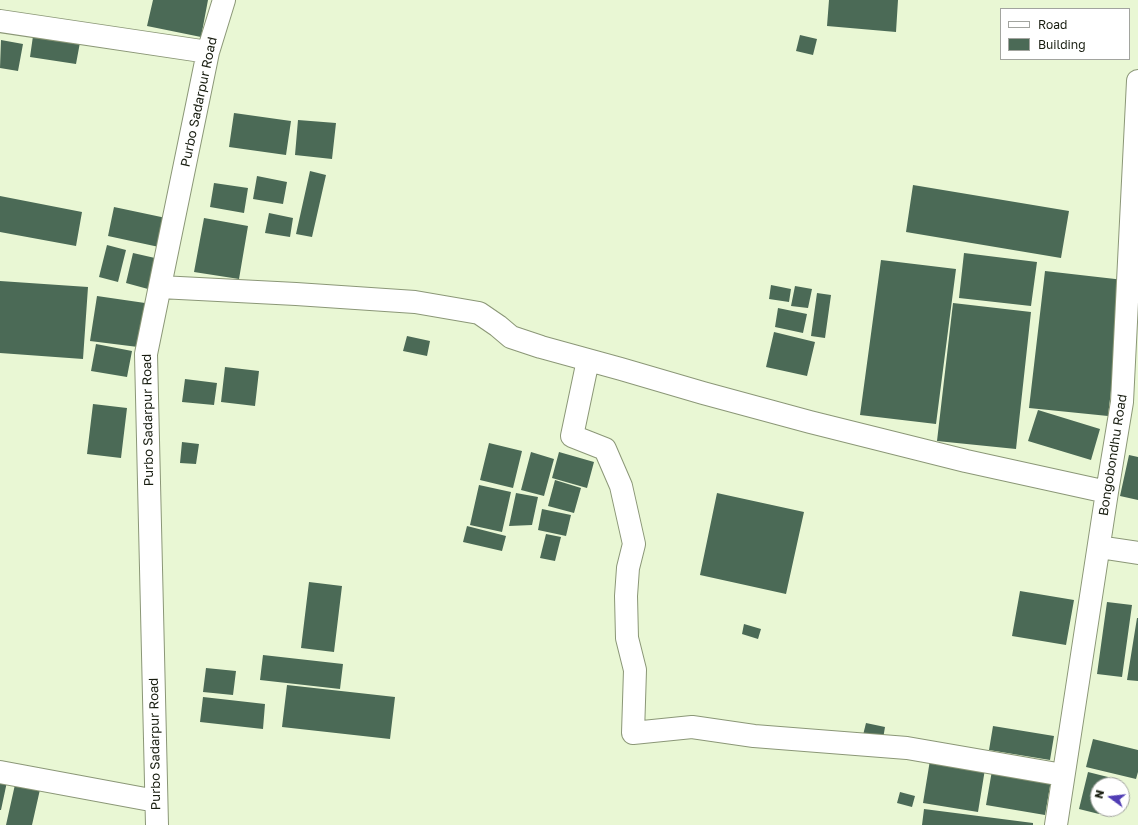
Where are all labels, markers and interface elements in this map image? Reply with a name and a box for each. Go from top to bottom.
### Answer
legend [1000,8,1130,60]
text: Road [1038,17,1067,32]
street label: Purbo Sadarpur Road [178,36,220,168]
text: Building [1038,37,1086,52]
street label: Purbo Sadarpur Road [139,354,157,486]
street label: Bongobondhu Road [1096,393,1130,517]
street label: Purbo Sadarpur Road [146,678,164,810]
north arrow [1090,777,1130,817]
text: N [1092,788,1106,800]

